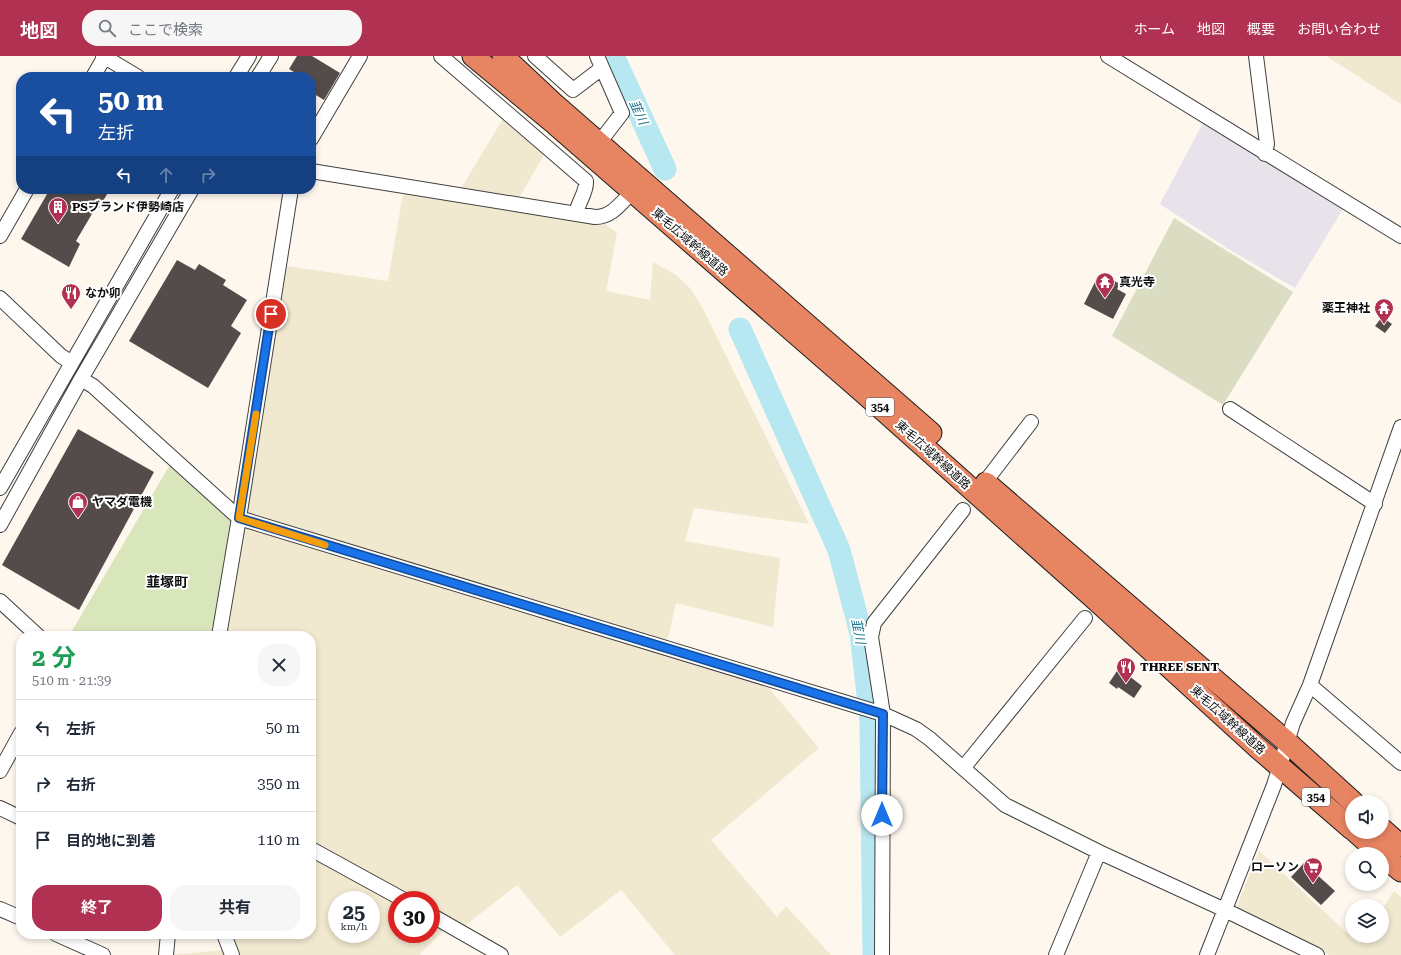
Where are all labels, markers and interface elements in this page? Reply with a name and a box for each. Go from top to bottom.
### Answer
search box [82,10,362,46]
icon: search [96,17,118,39]
text: 地図 [20,19,58,42]
text: ここで検索 [128,21,203,39]
text: ホーム [1133,21,1175,37]
text: 地図 [1197,21,1225,37]
text: 概要 [1247,21,1275,37]
text: お問い合わせ [1297,21,1381,37]
text: 50 m [98,84,163,117]
icon: left [32,88,84,140]
water label: 韮川 [626,97,652,129]
text: 左折 [98,122,134,143]
icon: left [113,164,135,186]
icon: ahead [155,164,177,186]
icon: right [197,164,219,186]
building icon: PSブランド伊勢崎店 [47,196,69,224]
place label: PSブランド伊勢崎店 [72,200,184,214]
street label: 東毛広域幹線道路 [649,205,731,279]
temple icon: 真光寺 [1094,271,1116,299]
place label: 真光寺 [1119,275,1155,289]
restaurant icon: なか卯 [60,282,82,310]
place label: なか卯 [85,286,121,300]
pin [254,297,288,331]
temple icon: 薬王神社 [1373,297,1395,325]
place label: 薬王神社 [1322,301,1370,315]
icon: arrive [260,303,282,325]
road number: 354 [866,398,894,416]
street label: 東毛広域幹線道路 [893,418,973,492]
shop icon: ヤマダ電機 [67,491,89,519]
place label: ヤマダ電機 [92,495,152,509]
district label: 韮塚町 [146,574,188,590]
water label: 韮川 [849,617,869,647]
text: 2 分 [32,644,76,672]
button: close [258,644,300,686]
restaurant icon: THREE SENT [1115,656,1137,684]
place label: THREE SENT [1140,660,1220,674]
text: 510 m · 21:39 [32,673,111,688]
street label: 東毛広域幹線道路 [1188,683,1268,757]
icon: left [32,717,54,739]
text: 50 m [266,719,300,737]
text: 左折 [66,720,96,738]
icon: right [32,773,54,795]
text: 350 m [257,775,300,793]
text: 右折 [66,776,96,794]
road number: 354 [1302,788,1330,806]
position arrow [861,794,903,836]
map controls [1345,795,1389,943]
button: sound [1345,795,1389,839]
icon: arrive [32,829,54,851]
text: 110 m [257,831,300,849]
text: 目的地に到着 [66,832,156,850]
button: search [1345,847,1389,891]
supermarket icon: ローソン [1302,856,1324,884]
place label: ローソン [1251,860,1299,874]
button: 終了 [32,885,162,931]
button: 共有 [170,885,300,931]
speed limit sign: 30 [388,891,440,943]
button: layers [1345,899,1389,943]
text: 25 [343,900,365,924]
text: km/h [341,921,367,932]

